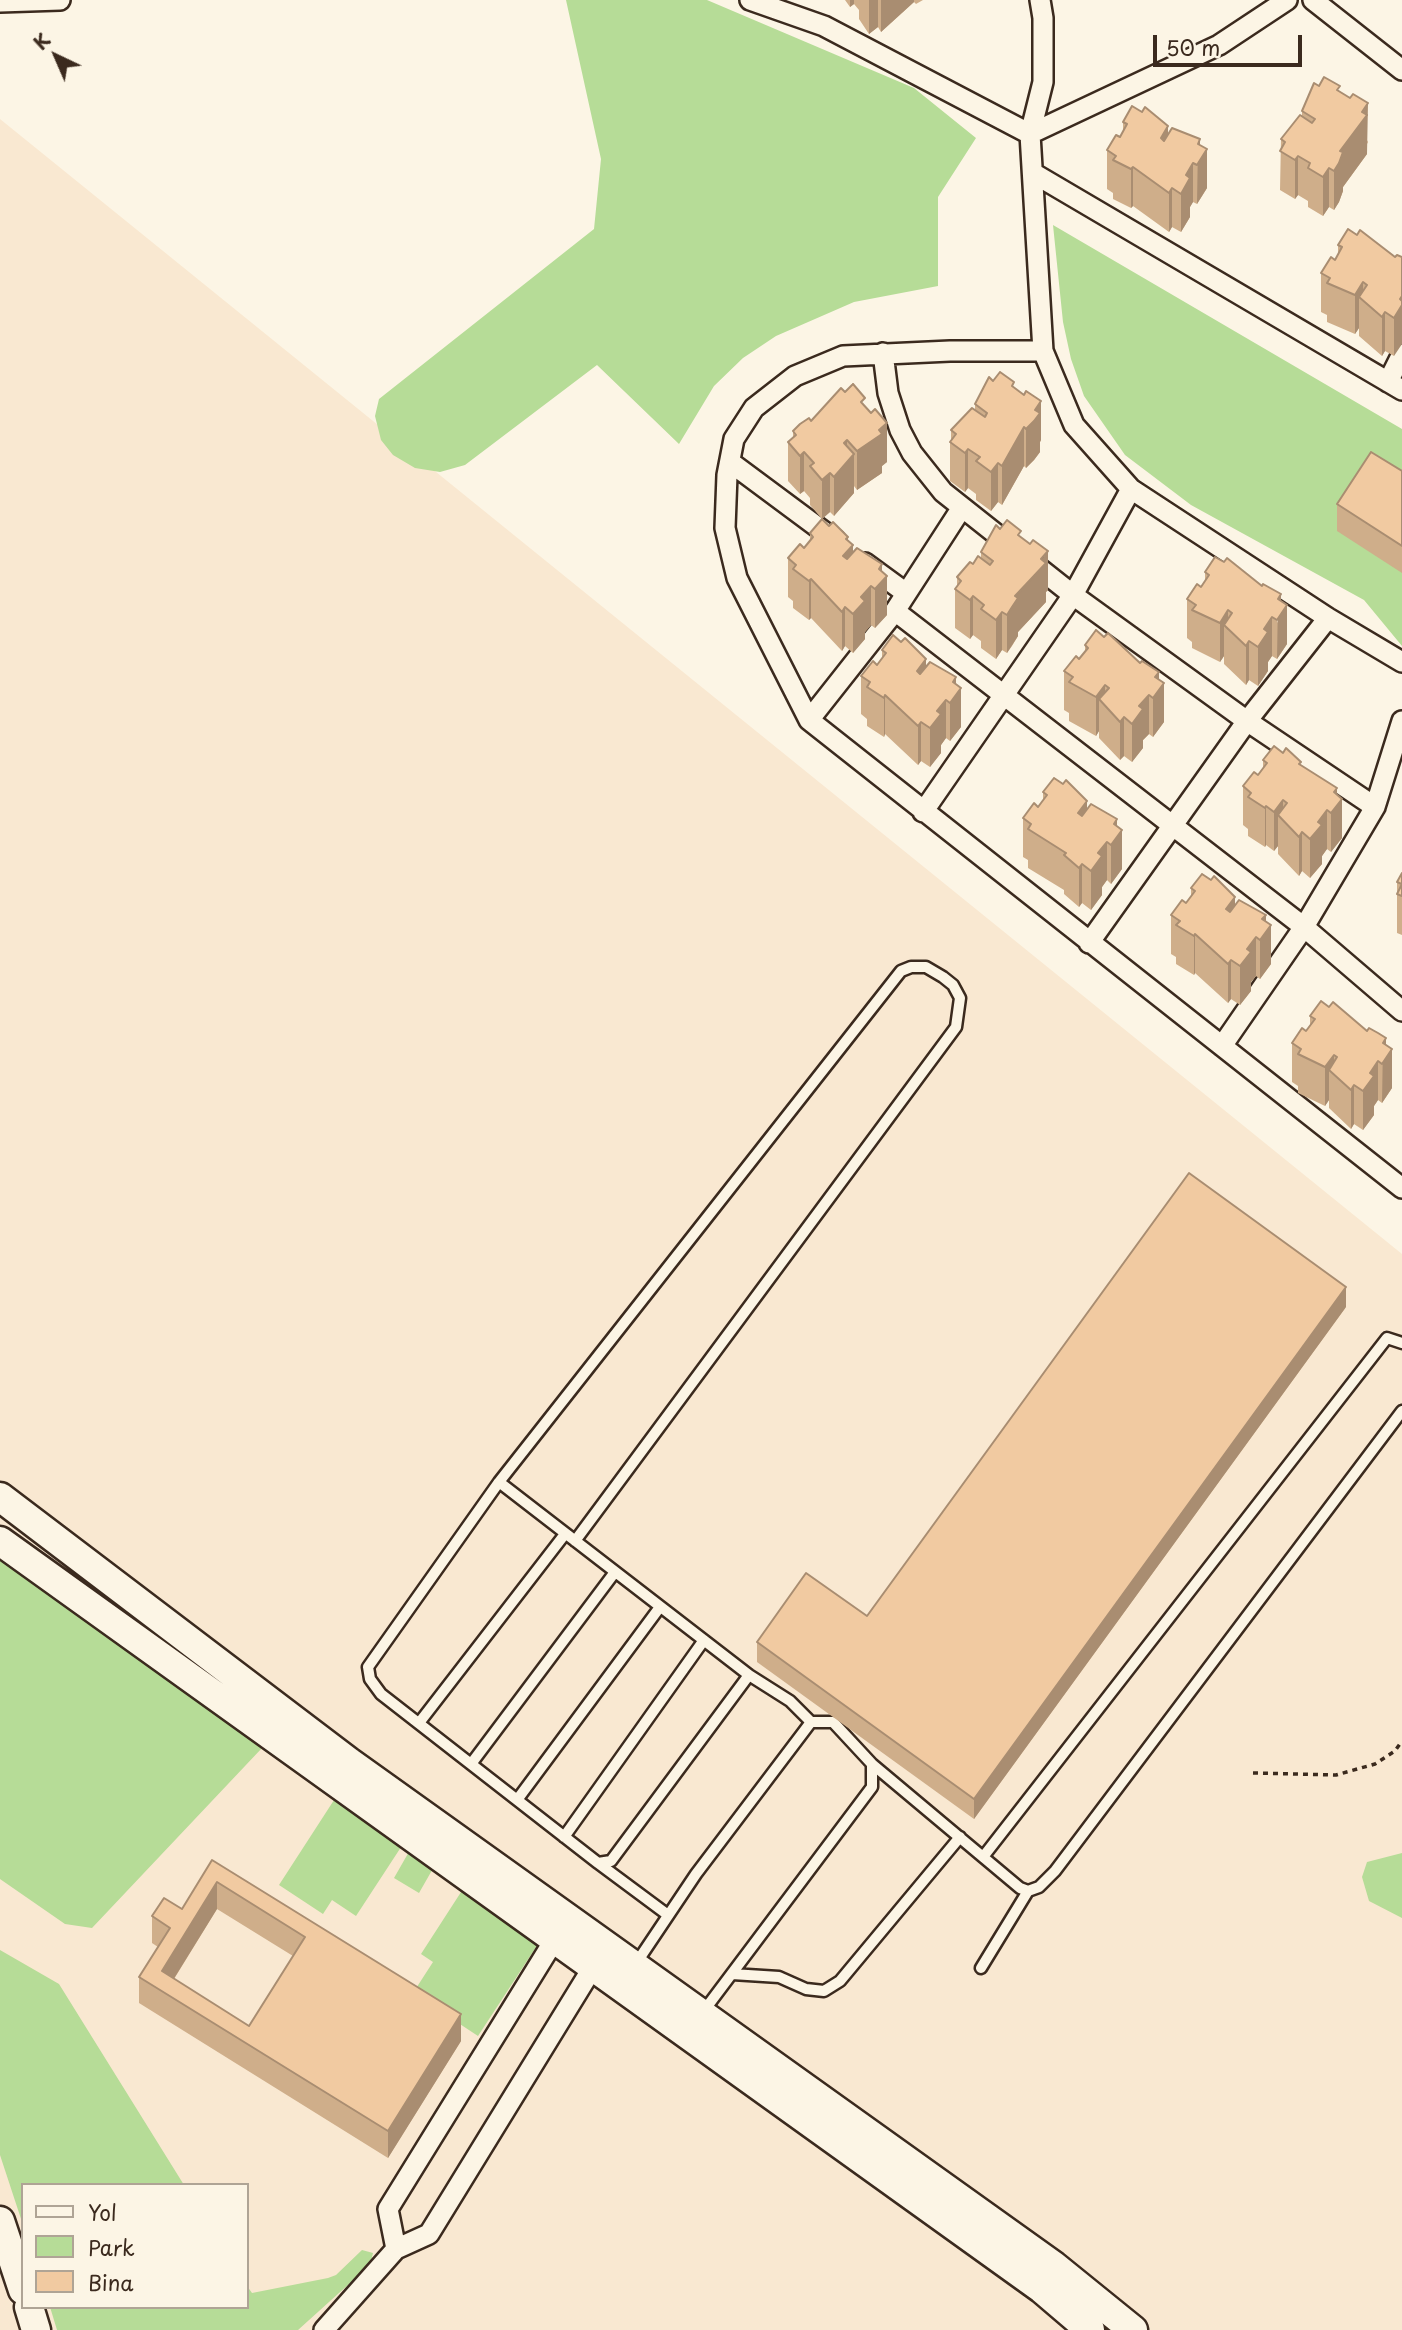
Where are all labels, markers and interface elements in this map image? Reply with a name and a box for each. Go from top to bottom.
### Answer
north arrow [21,21,91,91]
scale bar [1157,21,1306,65]
text: K [27,26,56,56]
text: 50 m [1166,31,1220,63]
legend [21,2183,248,2309]
text: Yol [88,2196,117,2228]
text: Park [88,2231,135,2263]
text: Bina [88,2266,133,2298]

